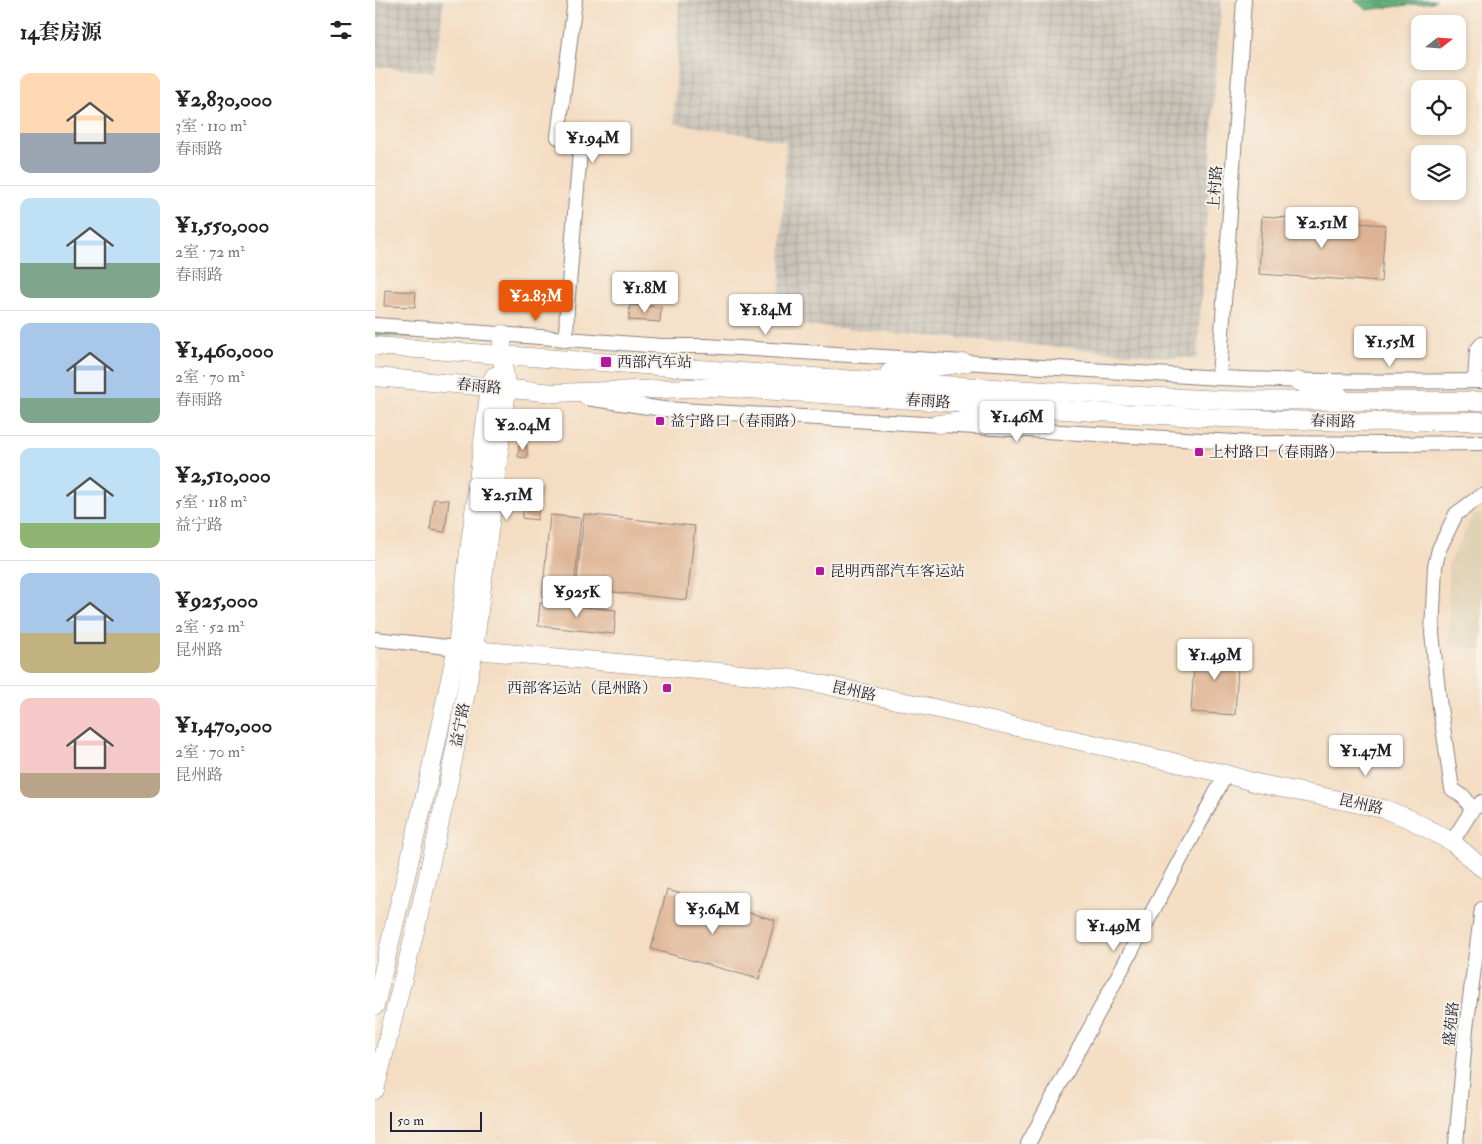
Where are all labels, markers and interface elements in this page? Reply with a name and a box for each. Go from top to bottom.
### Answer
north arrow [1411,15,1466,70]
map controls [1411,15,1466,200]
icon: filters [327,16,355,44]
text: 14套房源 [20,19,102,46]
button: locate [1411,80,1466,135]
text: ¥2,830,000 [175,86,272,113]
icon: home [60,93,120,153]
text: 3室 · 110 m² [175,116,247,136]
pin: ¥1.94M [552,121,634,164]
text: ¥1.94M [566,128,620,148]
text: 春雨路 [175,139,223,159]
button: layers [1411,145,1466,200]
street label: 上村路 [1204,165,1227,211]
pin: ¥2.51M [1281,206,1363,249]
text: ¥1,550,000 [175,212,269,239]
text: ¥2.51M [1296,213,1348,233]
icon: home [60,218,120,278]
text: 2室 · 72 m² [175,242,245,262]
text: 春雨路 [175,265,223,285]
pin: ¥1.8M [610,272,680,314]
text: ¥1.8M [623,278,667,298]
pin: ¥2.83M [495,280,577,322]
text: ¥2.83M [510,286,562,306]
pin: ¥1.84M [725,294,807,336]
text: ¥1.84M [740,300,792,320]
pin: ¥1.55M [1349,326,1431,368]
text: ¥1.55M [1365,332,1415,352]
text: ¥1,460,000 [175,337,274,364]
icon: home [60,343,120,403]
place label: 西部汽车站 [617,353,692,372]
marker: 西部汽车站 [599,355,613,369]
text: 2室 · 70 m² [175,367,245,387]
street label: 春雨路 [456,375,502,398]
text: 春雨路 [175,390,223,410]
street label: 春雨路 [905,390,951,413]
pin: ¥1.46M [976,400,1058,443]
text: ¥1.46M [990,407,1044,427]
pin: ¥2.04M [482,408,564,451]
place label: 益宁路口（春雨路） [670,412,805,431]
street label: 春雨路 [1310,412,1356,431]
text: ¥2.04M [495,415,551,435]
marker: 益宁路口（春雨路） [654,415,666,427]
place label: 上村路口（春雨路） [1209,443,1344,462]
marker: 上村路口（春雨路） [1193,446,1205,458]
text: ¥2,510,000 [175,462,271,489]
icon: home [60,468,120,528]
pin: ¥2.51M [466,478,548,521]
text: ¥2.51M [481,485,533,505]
text: 5室 · 118 m² [175,492,247,512]
text: 益宁路 [175,515,223,535]
place label: 昆明西部汽车客运站 [830,562,965,581]
marker: 昆明西部汽车客运站 [814,565,826,577]
pin: ¥925K [542,576,612,618]
text: ¥925K [554,582,600,602]
text: ¥925,000 [175,587,258,614]
icon: home [60,593,120,653]
text: 2室 · 52 m² [175,617,244,637]
pin: ¥1.49M [1174,638,1256,681]
text: 昆州路 [175,640,223,660]
text: ¥1.49M [1188,645,1242,665]
street label: 昆州路 [830,678,878,705]
place label: 西部客运站（昆州路） [507,679,657,698]
marker: 西部客运站（昆州路） [661,682,673,694]
street label: 益宁路 [447,701,474,749]
text: ¥1,470,000 [175,712,272,739]
icon: home [60,718,120,778]
pin: ¥1.47M [1325,734,1407,777]
text: ¥1.47M [1340,741,1392,761]
text: 2室 · 70 m² [175,742,245,762]
text: 昆州路 [175,765,223,785]
street label: 昆州路 [1337,790,1385,819]
pin: ¥3.64M [672,892,754,935]
text: ¥3.64M [686,899,740,919]
pin: ¥1.49M [1073,910,1155,952]
text: ¥1.49M [1087,916,1141,936]
street label: 盛苑路 [1440,1001,1463,1047]
scale bar [390,1109,483,1132]
text: 50 m [397,1112,424,1129]

